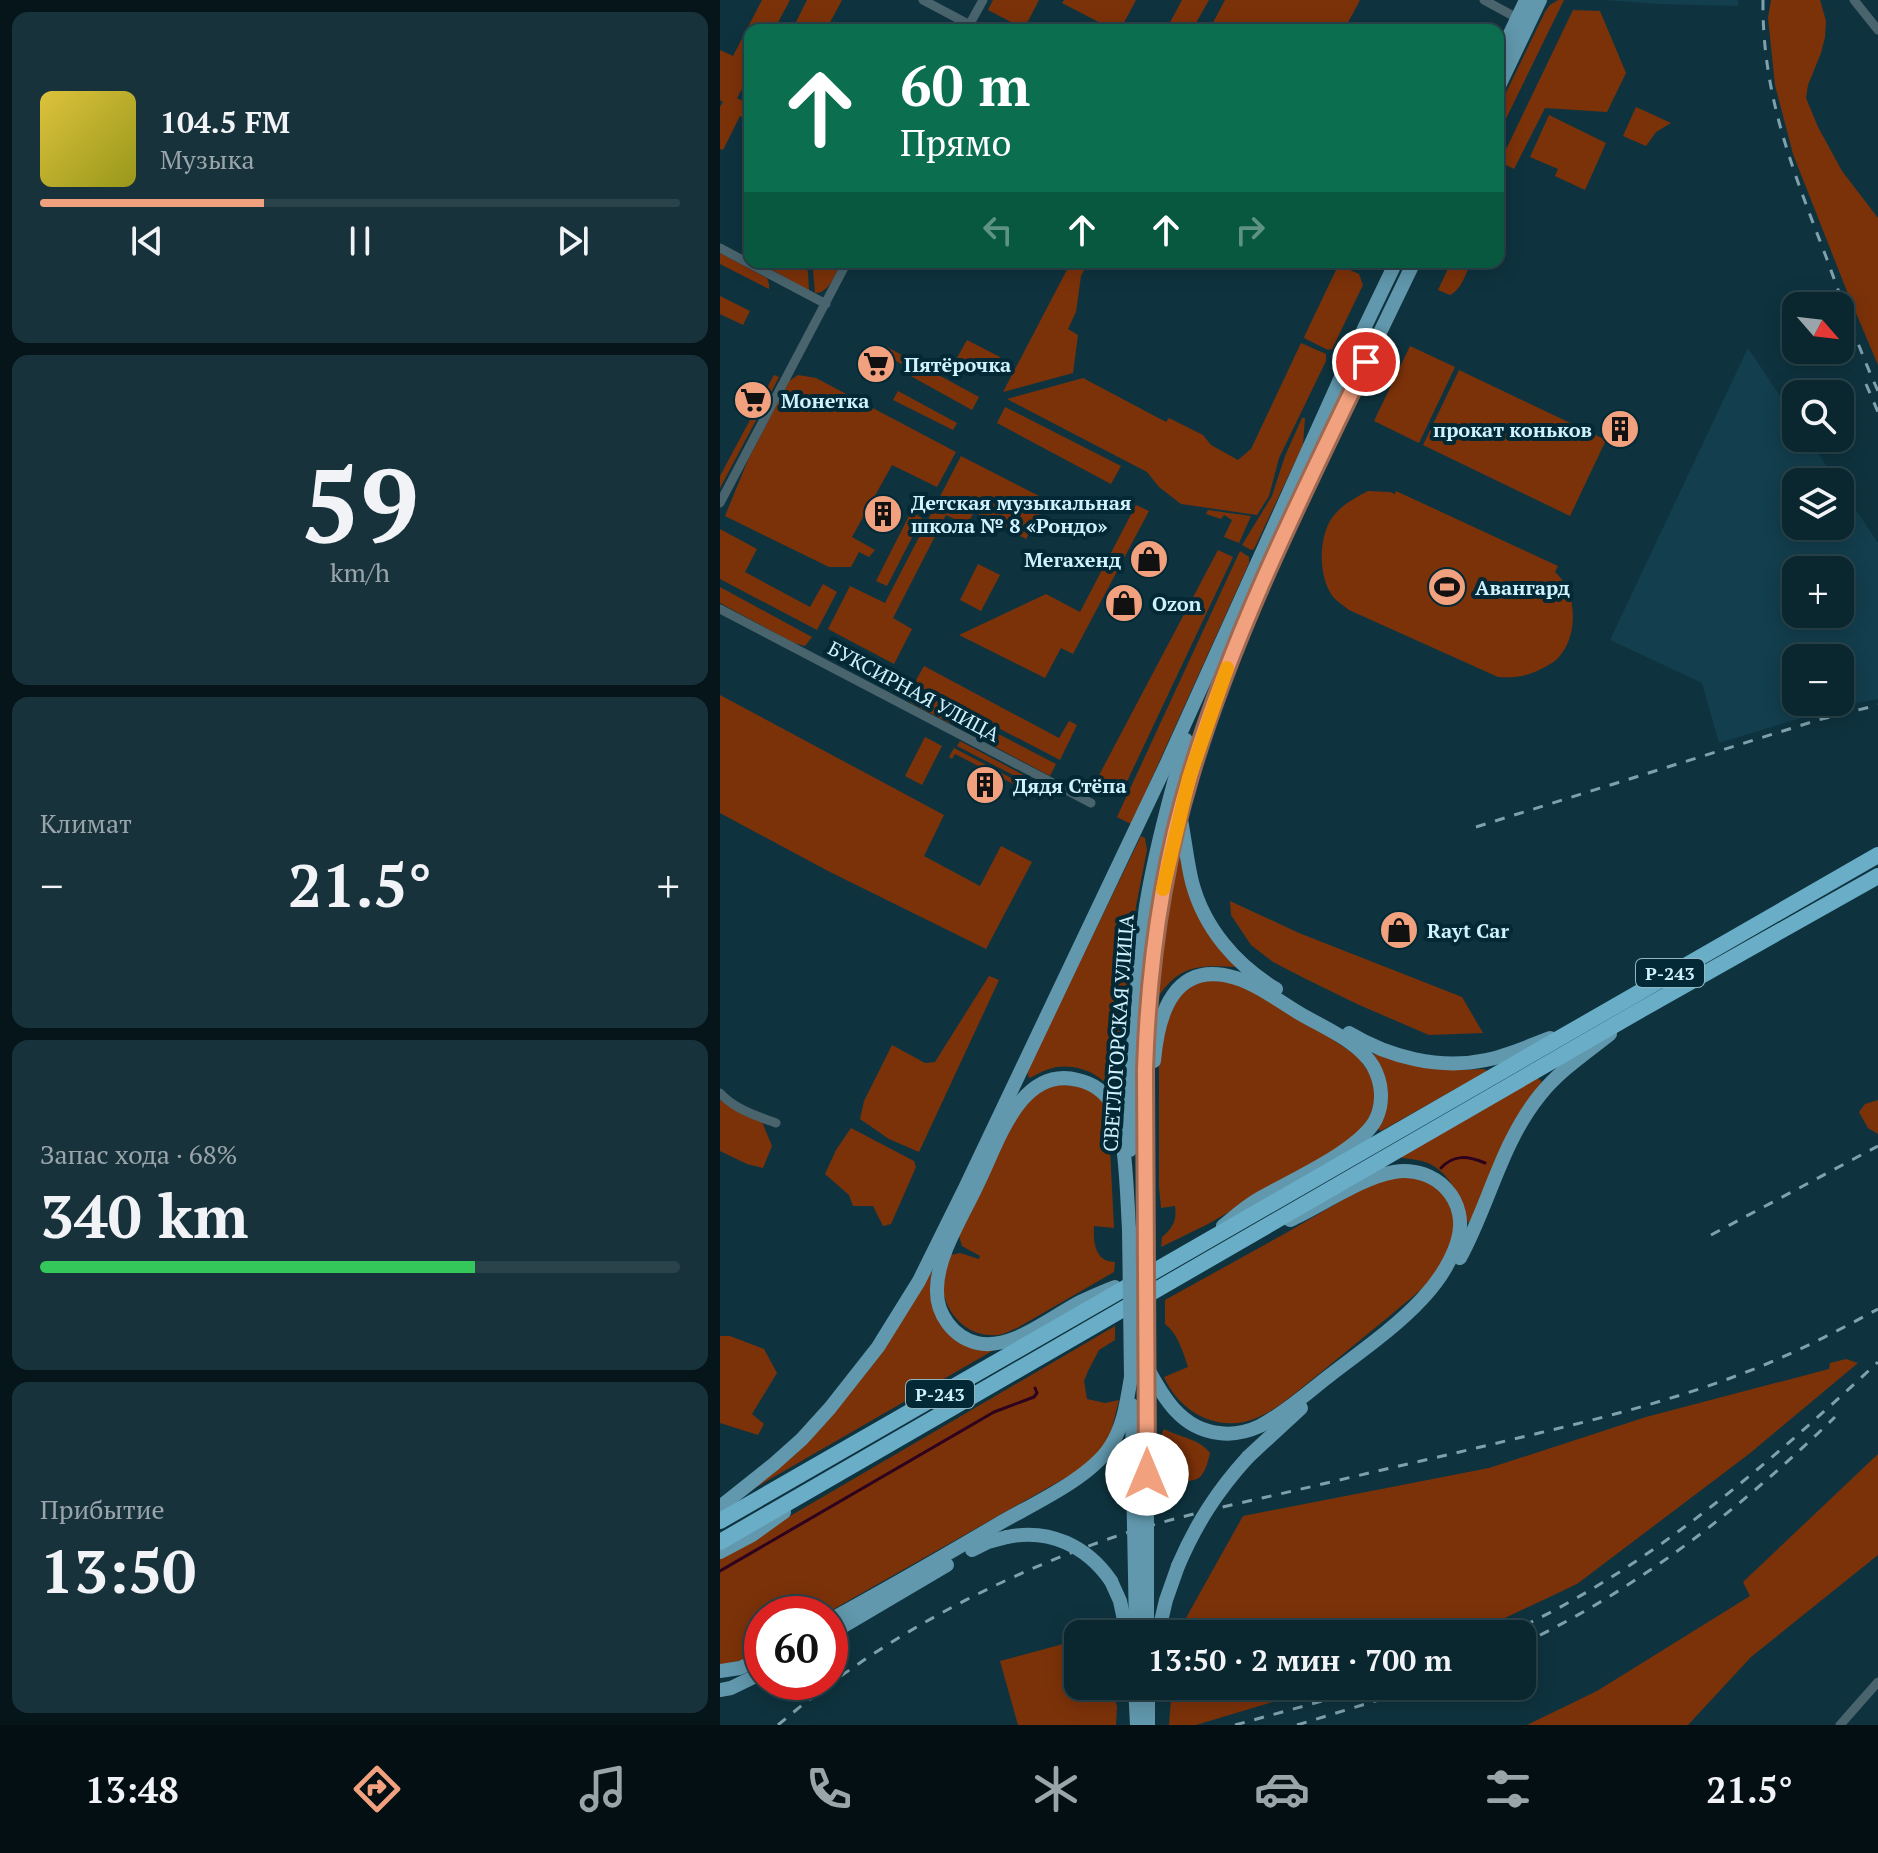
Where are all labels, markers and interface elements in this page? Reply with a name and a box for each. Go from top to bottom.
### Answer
text: 60 m [900,48,1030,122]
icon: ahead [768,56,872,160]
text: 104.5 FM [160,102,290,142]
text: Прямо [900,119,1011,166]
text: Музыка [160,142,255,176]
icon: left [976,208,1020,252]
icon: ahead [1060,208,1104,252]
icon: ahead [1144,208,1188,252]
icon: right [1228,208,1272,252]
icon: previous [125,219,169,263]
icon: pause [338,219,382,263]
icon: next [551,219,595,263]
north arrow [1782,292,1854,364]
map controls [1782,292,1854,716]
pin [1332,328,1400,396]
icon: arrive [1344,340,1388,384]
supermarket icon: Пятёрочка [855,343,897,385]
place label: Пятёрочка [904,351,1011,378]
supermarket icon: Монетка [732,379,774,421]
button: search [1782,380,1854,452]
place label: Монетка [781,387,869,414]
building icon: прокат коньков [1599,408,1641,450]
place label: прокат коньков [1433,416,1592,443]
text: 59 [301,434,419,572]
button: layers [1782,468,1854,540]
place label: Детская музыкальная школа № 8 «Рондо» [911,489,1132,539]
building icon: Детская музыкальная школа № 8 «Рондо» [862,493,904,535]
shop icon: Мегахенд [1128,538,1170,580]
place label: Мегахенд [1024,546,1121,573]
text: km/h [330,555,390,589]
button: + [1782,556,1854,628]
sports icon: Авангард [1426,566,1468,608]
place label: Авангард [1475,574,1570,601]
shop icon: Ozon [1103,582,1145,624]
place label: Ozon [1152,590,1202,617]
street label: БУКСИРНАЯ УЛИЦА [823,634,1005,748]
button: − [1782,644,1854,716]
building icon: Дядя Стёпа [964,764,1006,806]
place label: Дядя Стёпа [1013,772,1127,799]
text: Климат [40,806,132,840]
text: 21.5° [288,845,432,924]
text: − [40,856,63,915]
text: + [657,856,680,915]
shop icon: Rayt Car [1378,909,1420,951]
street label: СВЕТЛОГОРСКАЯ УЛИЦА [1096,913,1140,1153]
place label: Rayt Car [1427,917,1509,944]
road number: Р-243 [1636,959,1704,987]
text: Запас хода · 68% [40,1137,238,1171]
text: 340 km [40,1176,248,1255]
road number: Р-243 [906,1380,974,1408]
position arrow [1105,1432,1189,1516]
text: Прибытие [40,1492,165,1526]
text: 13:50 [40,1531,196,1610]
speed limit sign: 60 [744,1596,848,1700]
text: 13:50 · 2 мин · 700 m [1148,1640,1452,1680]
icon: directions [349,1761,405,1817]
icon: music [575,1761,631,1817]
icon: phone [801,1761,857,1817]
icon: climate [1028,1761,1084,1817]
icon: car [1254,1761,1310,1817]
icon: filters [1480,1761,1536,1817]
text: 13:48 [85,1766,179,1813]
text: 21.5° [1706,1766,1793,1813]

